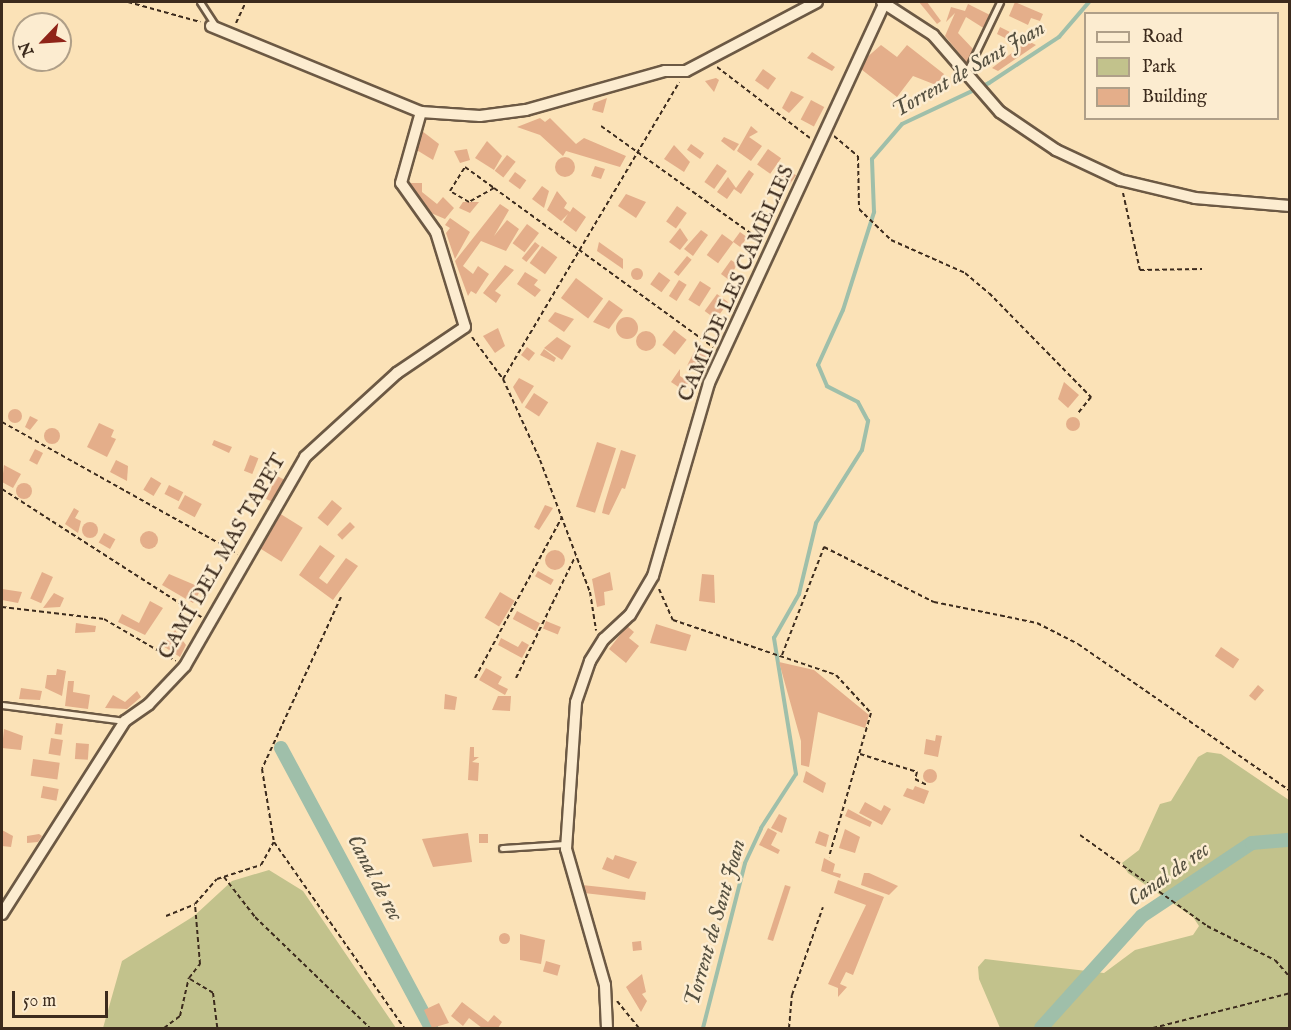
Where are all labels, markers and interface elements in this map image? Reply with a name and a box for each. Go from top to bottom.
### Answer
north arrow [12,12,72,72]
legend [1084,12,1279,120]
water label: Torrent de Sant Joan [888,15,1050,125]
text: Road [1142,26,1183,49]
text: N [16,38,39,59]
text: Park [1142,56,1176,79]
text: Building [1142,86,1207,109]
street label: CAMÍ DE LES CAMÈLIES [673,162,801,406]
street label: CAMÍ DEL MAS TAPET [154,450,292,664]
water label: Canal de rec [340,830,408,926]
water label: Torrent de Sant Joan [680,836,752,1010]
water label: Canal de rec [1123,837,1215,913]
scale bar [15,979,111,1017]
text: 50 m [23,990,56,1013]

